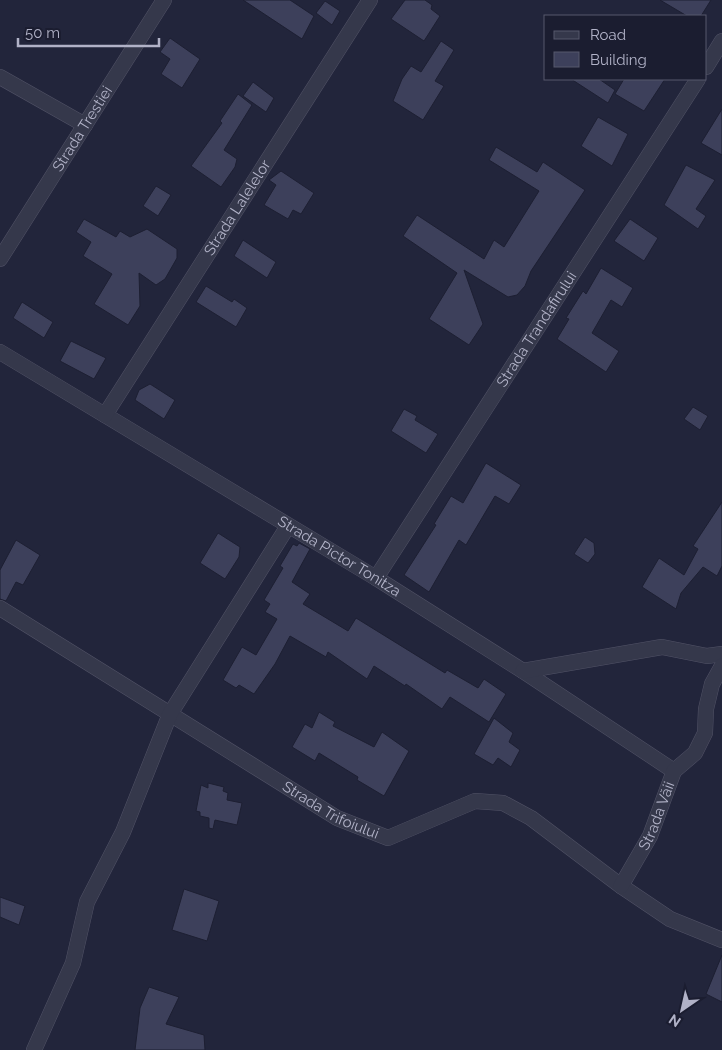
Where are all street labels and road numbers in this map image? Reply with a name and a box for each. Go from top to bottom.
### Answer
street label: Strada Trestiei [49,83,116,175]
street label: Strada Lalelelor [200,156,275,259]
street label: Strada Trandafirului [493,268,580,390]
street label: Strada Pictor Tonitza [274,512,404,600]
street label: Strada Trifoiului [279,777,382,843]
street label: Strada Văii [635,779,678,854]

